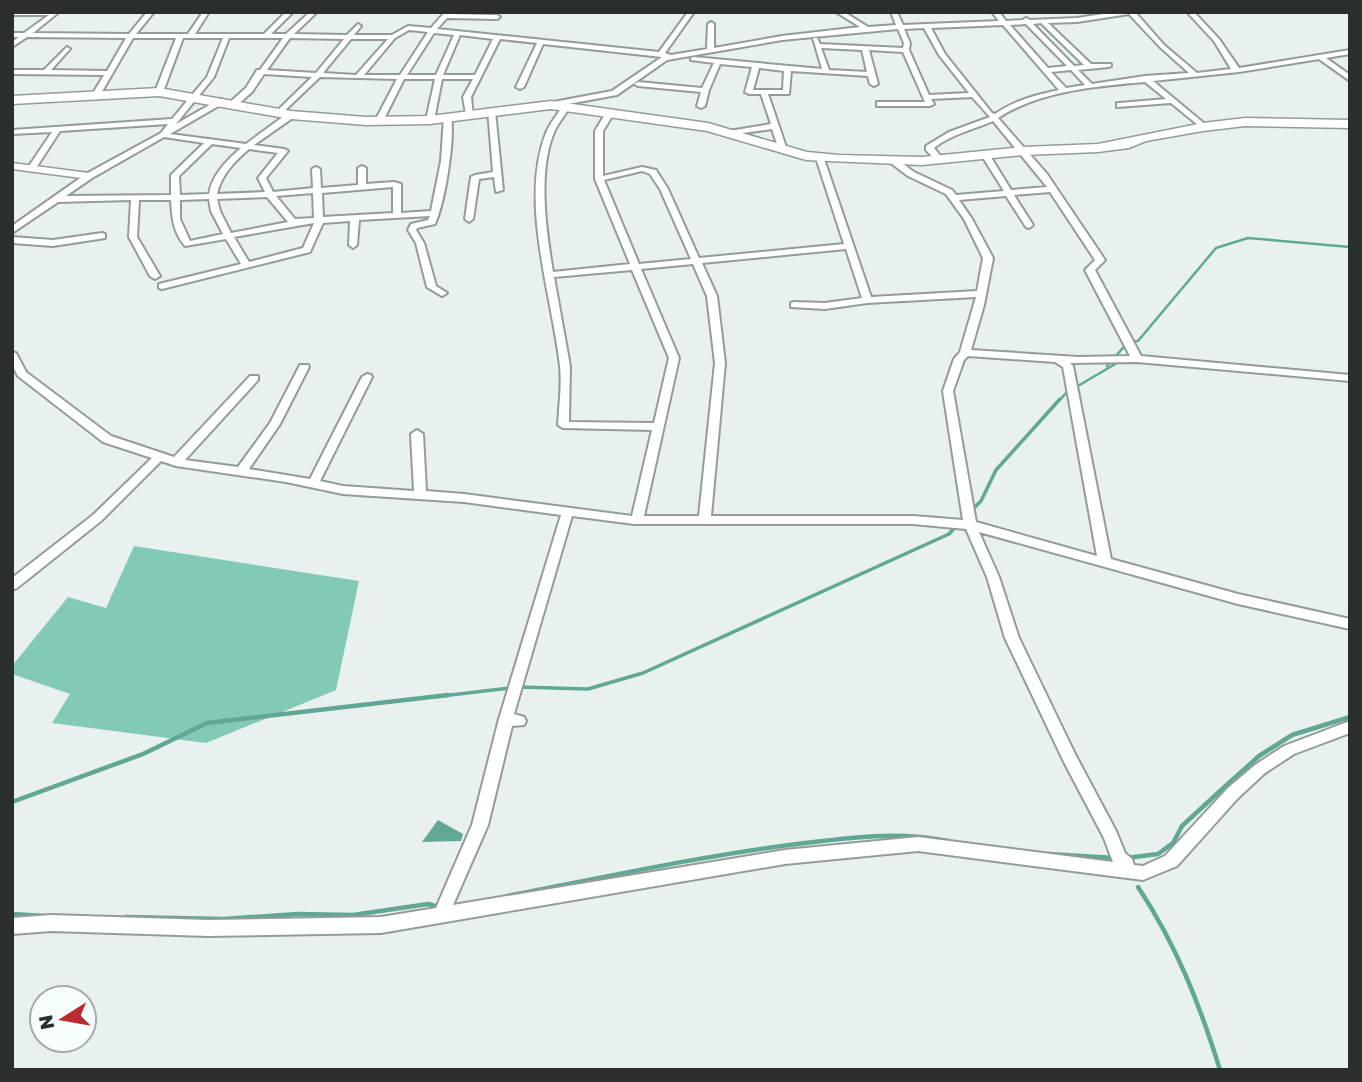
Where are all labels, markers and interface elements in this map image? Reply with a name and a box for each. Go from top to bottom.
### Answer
north arrow [28,984,98,1054]
text: N [33,1013,58,1032]

